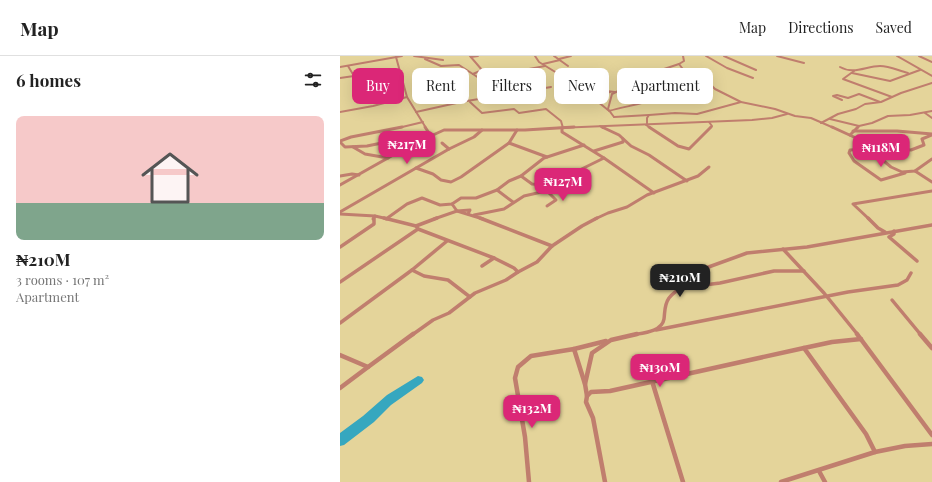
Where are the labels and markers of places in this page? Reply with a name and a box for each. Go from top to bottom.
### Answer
pin: ₦217M [379,131,435,165]
pin: ₦118M [853,134,909,168]
pin: ₦127M [535,168,591,202]
pin: ₦210M [652,264,708,298]
pin: ₦130M [632,354,688,388]
pin: ₦132M [504,395,560,429]

